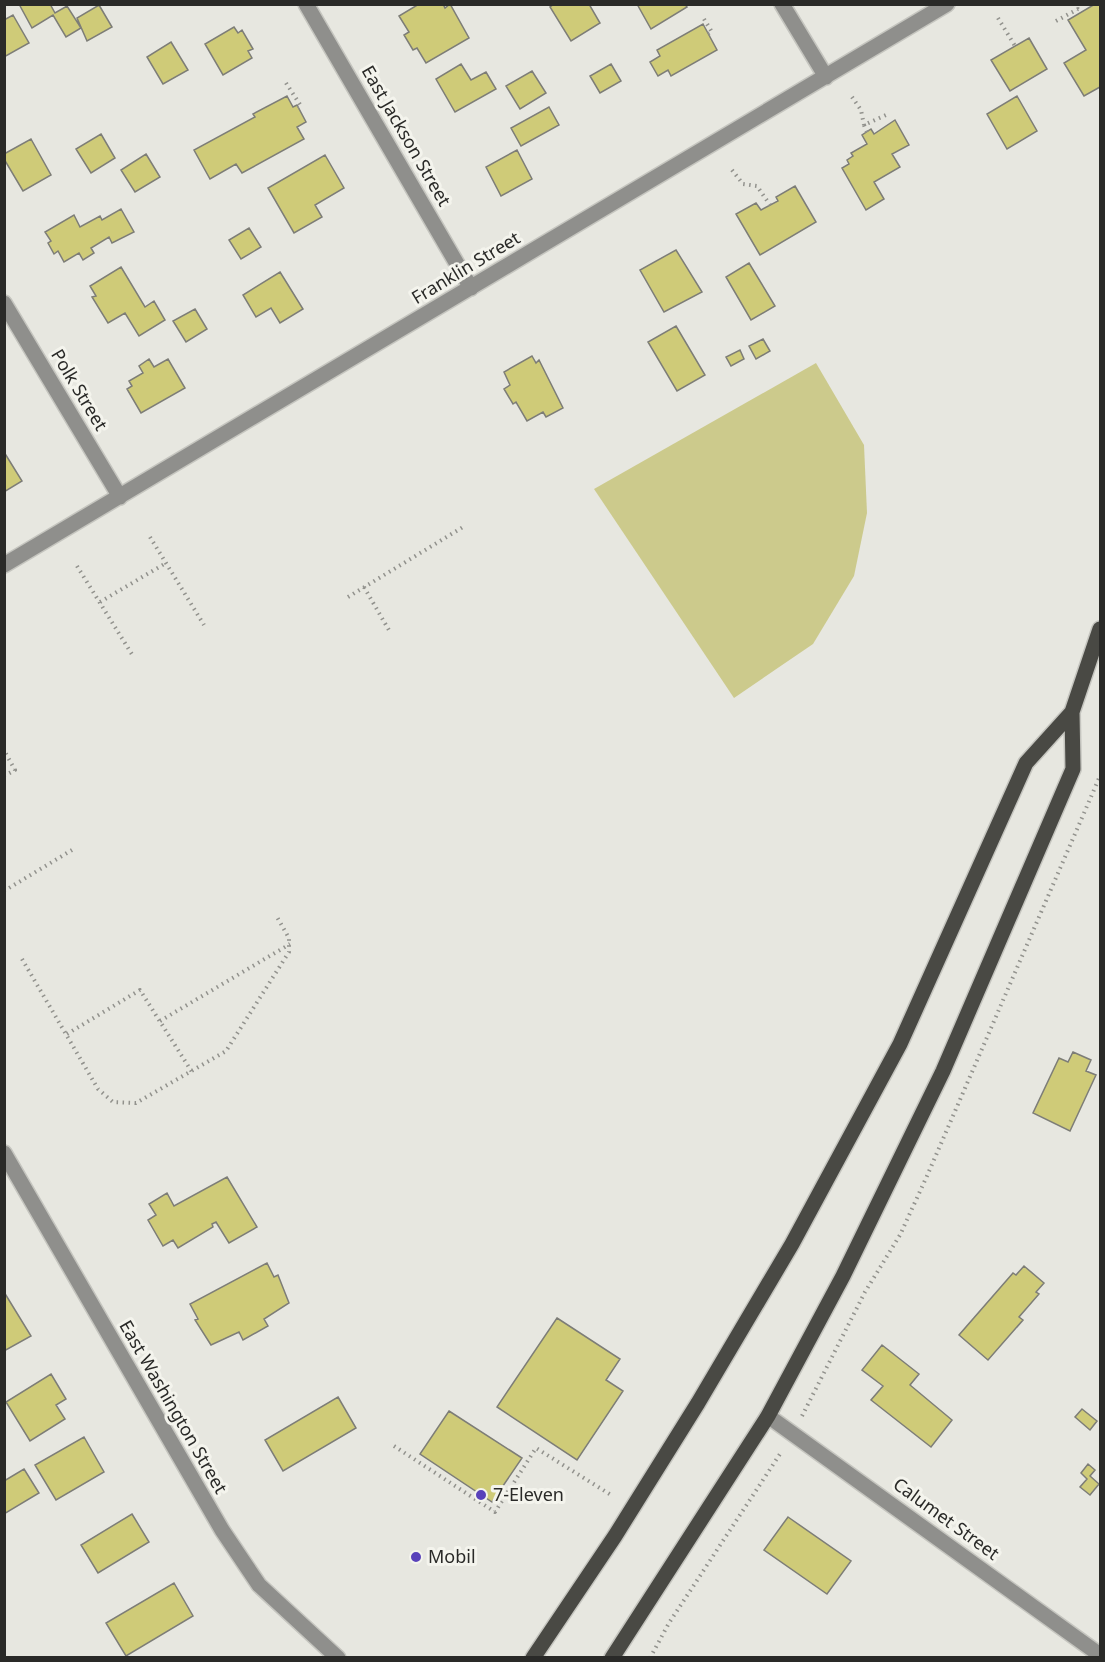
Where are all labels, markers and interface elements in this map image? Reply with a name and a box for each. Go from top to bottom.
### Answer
street label: East Jackson Street [357,61,457,211]
street label: Franklin Street [407,225,525,309]
street label: Polk Street [46,344,114,435]
street label: East Washington Street [114,1315,234,1498]
street label: Calumet Street [889,1472,1005,1565]
place label: 7-Eleven [493,1482,564,1506]
marker: 7-Eleven [474,1488,488,1502]
place label: Mobil [428,1544,476,1568]
marker: Mobil [409,1550,423,1564]

